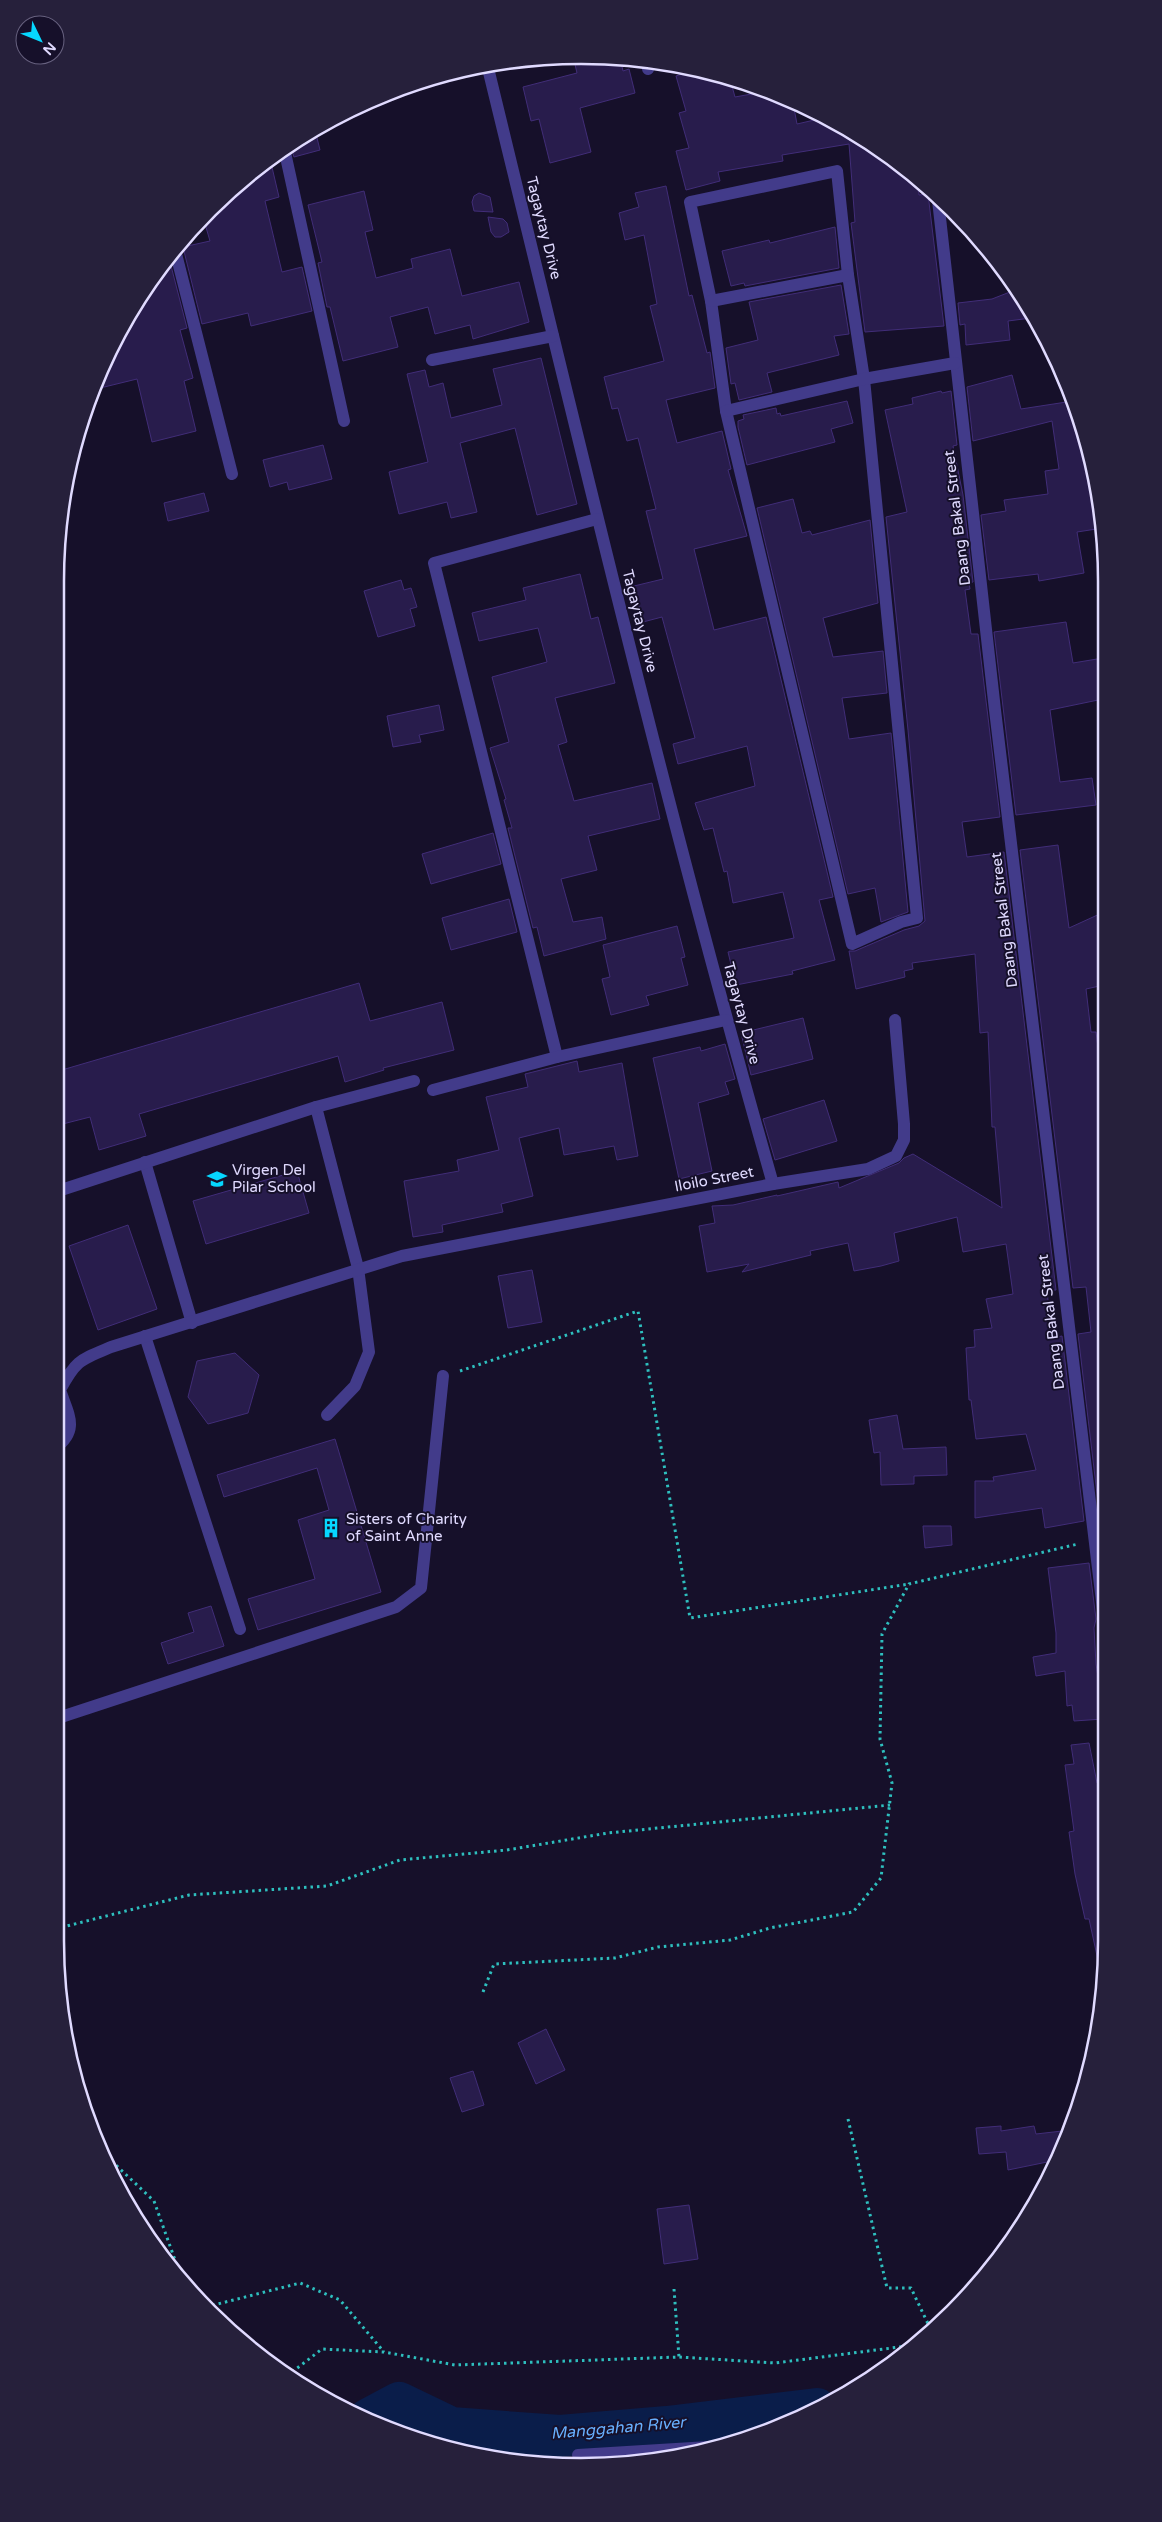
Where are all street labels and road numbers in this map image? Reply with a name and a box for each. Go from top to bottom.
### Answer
street label: Tagaytay Drive [523,175,565,281]
street label: Daang Bakal Street [940,449,974,587]
street label: Tagaytay Drive [619,568,661,674]
street label: Daang Bakal Street [987,851,1021,989]
street label: Tagaytay Drive [720,960,764,1066]
street label: Iloilo Street [673,1162,755,1195]
street label: Daang Bakal Street [1034,1253,1068,1391]

